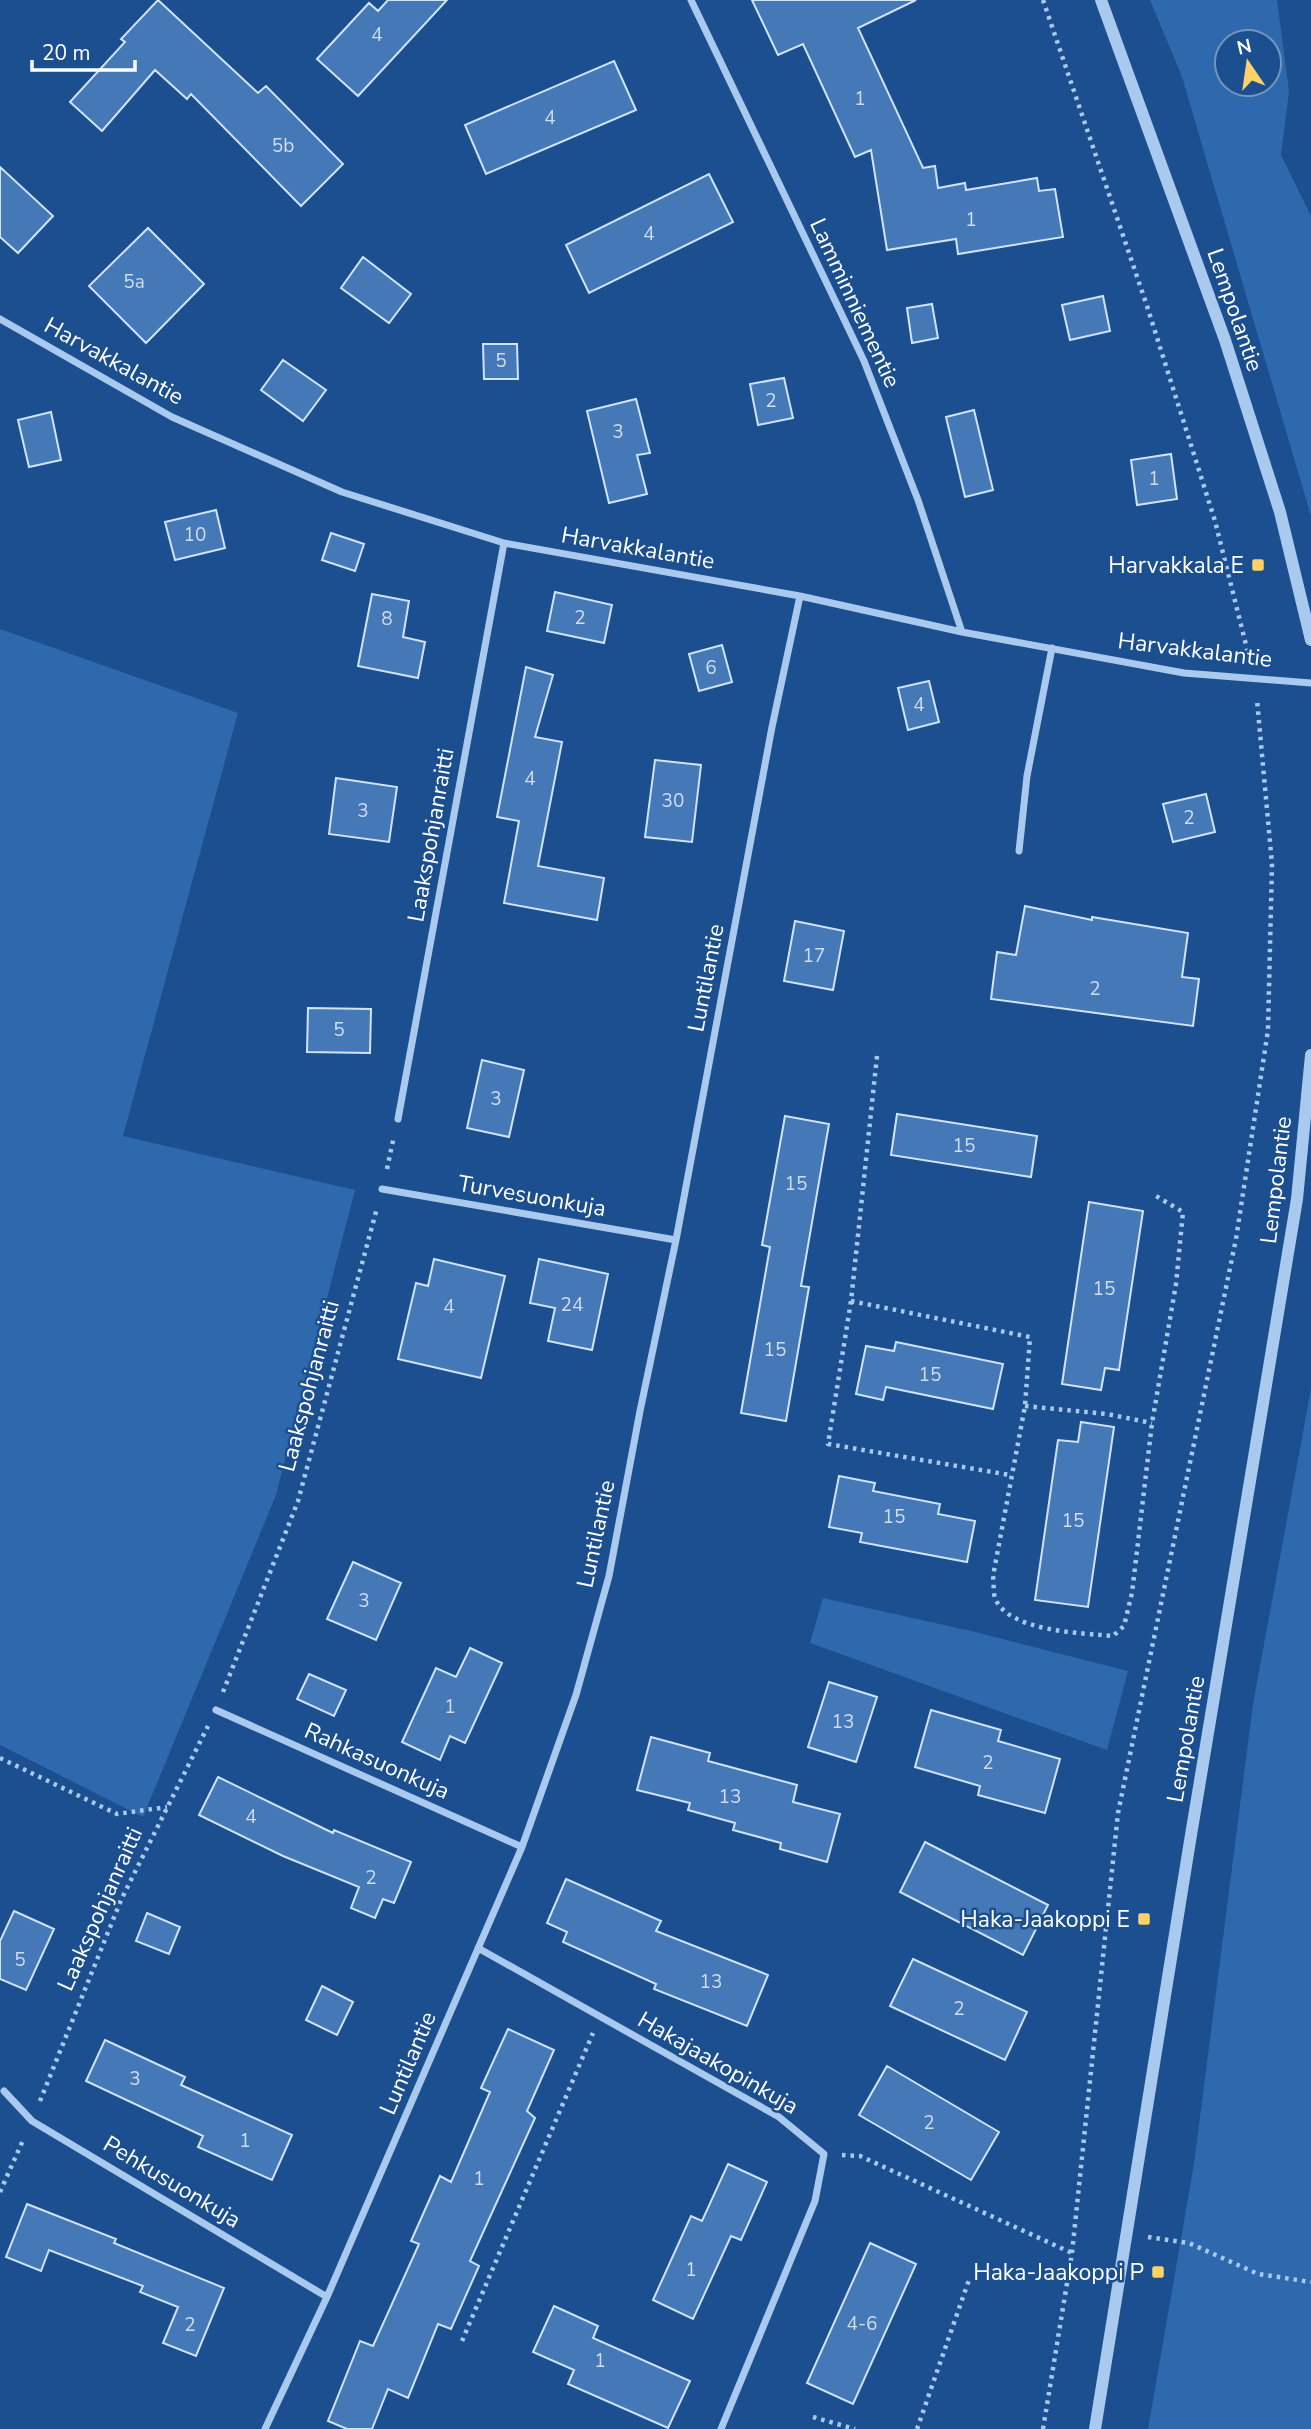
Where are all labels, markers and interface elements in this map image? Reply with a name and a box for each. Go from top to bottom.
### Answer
house number: 4 [371,22,383,48]
scale bar [32,28,135,72]
north arrow [1213,28,1283,98]
text: N [1235,33,1254,62]
text: 20 m [42,39,91,67]
house number: 1 [854,86,866,112]
house number: 4 [544,105,556,131]
house number: 5b [272,133,294,159]
house number: 1 [965,207,977,233]
street label: Lamminniementie [802,213,908,393]
house number: 4 [643,221,655,247]
street label: Lempolantie [1199,244,1271,376]
house number: 5a [123,269,145,295]
street label: Harvakkalantie [39,310,189,412]
house number: 5 [495,348,507,374]
house number: 2 [765,388,777,414]
house number: 3 [612,419,624,445]
house number: 1 [1148,466,1160,492]
street label: Harvakkalantie [559,519,717,577]
house number: 10 [184,522,206,548]
place label: Harvakkala E [1108,550,1244,581]
marker: Harvakkala E [1250,557,1266,573]
house number: 2 [574,605,586,631]
house number: 8 [381,606,393,632]
street label: Harvakkalantie [1116,625,1274,675]
house number: 6 [705,655,717,681]
house number: 4 [913,692,925,718]
street label: Laakspohjanraitti [400,746,462,924]
house number: 4 [524,766,536,792]
house number: 30 [662,788,684,814]
house number: 3 [357,798,369,824]
house number: 2 [1183,805,1195,831]
street label: Luntilantie [680,921,732,1035]
house number: 17 [803,943,825,969]
house number: 2 [1089,976,1101,1002]
house number: 5 [333,1017,345,1043]
house number: 3 [490,1086,502,1112]
street label: Lempolantie [1253,1114,1299,1246]
house number: 15 [953,1133,975,1159]
street label: Turvesuonkuja [456,1168,608,1224]
house number: 15 [785,1171,807,1197]
house number: 15 [1093,1276,1115,1302]
house number: 24 [561,1292,583,1318]
house number: 4 [443,1294,455,1320]
street label: Laakspohjanraitti [271,1297,347,1475]
house number: 15 [764,1337,786,1363]
house number: 15 [919,1362,941,1388]
street label: Luntilantie [569,1477,623,1591]
house number: 15 [883,1504,905,1530]
house number: 15 [1062,1508,1084,1534]
house number: 3 [358,1588,370,1614]
street label: Lempolantie [1160,1673,1212,1805]
house number: 1 [444,1694,456,1720]
house number: 13 [832,1709,854,1735]
street label: Rahkasuonkuja [299,1715,455,1807]
house number: 2 [982,1750,994,1776]
house number: 13 [719,1784,741,1810]
house number: 4 [245,1804,257,1830]
street label: Laakspohjanraitti [50,1822,150,1996]
house number: 2 [365,1865,377,1891]
place label: Haka-Jaakoppi E [960,1904,1130,1935]
marker: Haka-Jaakoppi E [1136,1911,1152,1927]
house number: 5 [14,1947,26,1973]
house number: 13 [700,1969,722,1995]
house number: 2 [953,1996,965,2022]
street label: Hakajaakopinkuja [632,2004,804,2122]
street label: Luntilantie [372,2007,444,2119]
house number: 3 [129,2066,141,2092]
house number: 2 [923,2110,935,2136]
house number: 1 [239,2128,251,2154]
street label: Pehkusuonkuja [97,2129,247,2235]
house number: 1 [473,2166,485,2192]
house number: 1 [685,2257,697,2283]
place label: Haka-Jaakoppi P [973,2257,1144,2288]
marker: Haka-Jaakoppi P [1150,2264,1166,2280]
house number: 4-6 [847,2311,877,2337]
house number: 2 [184,2312,196,2338]
house number: 1 [594,2348,606,2374]

